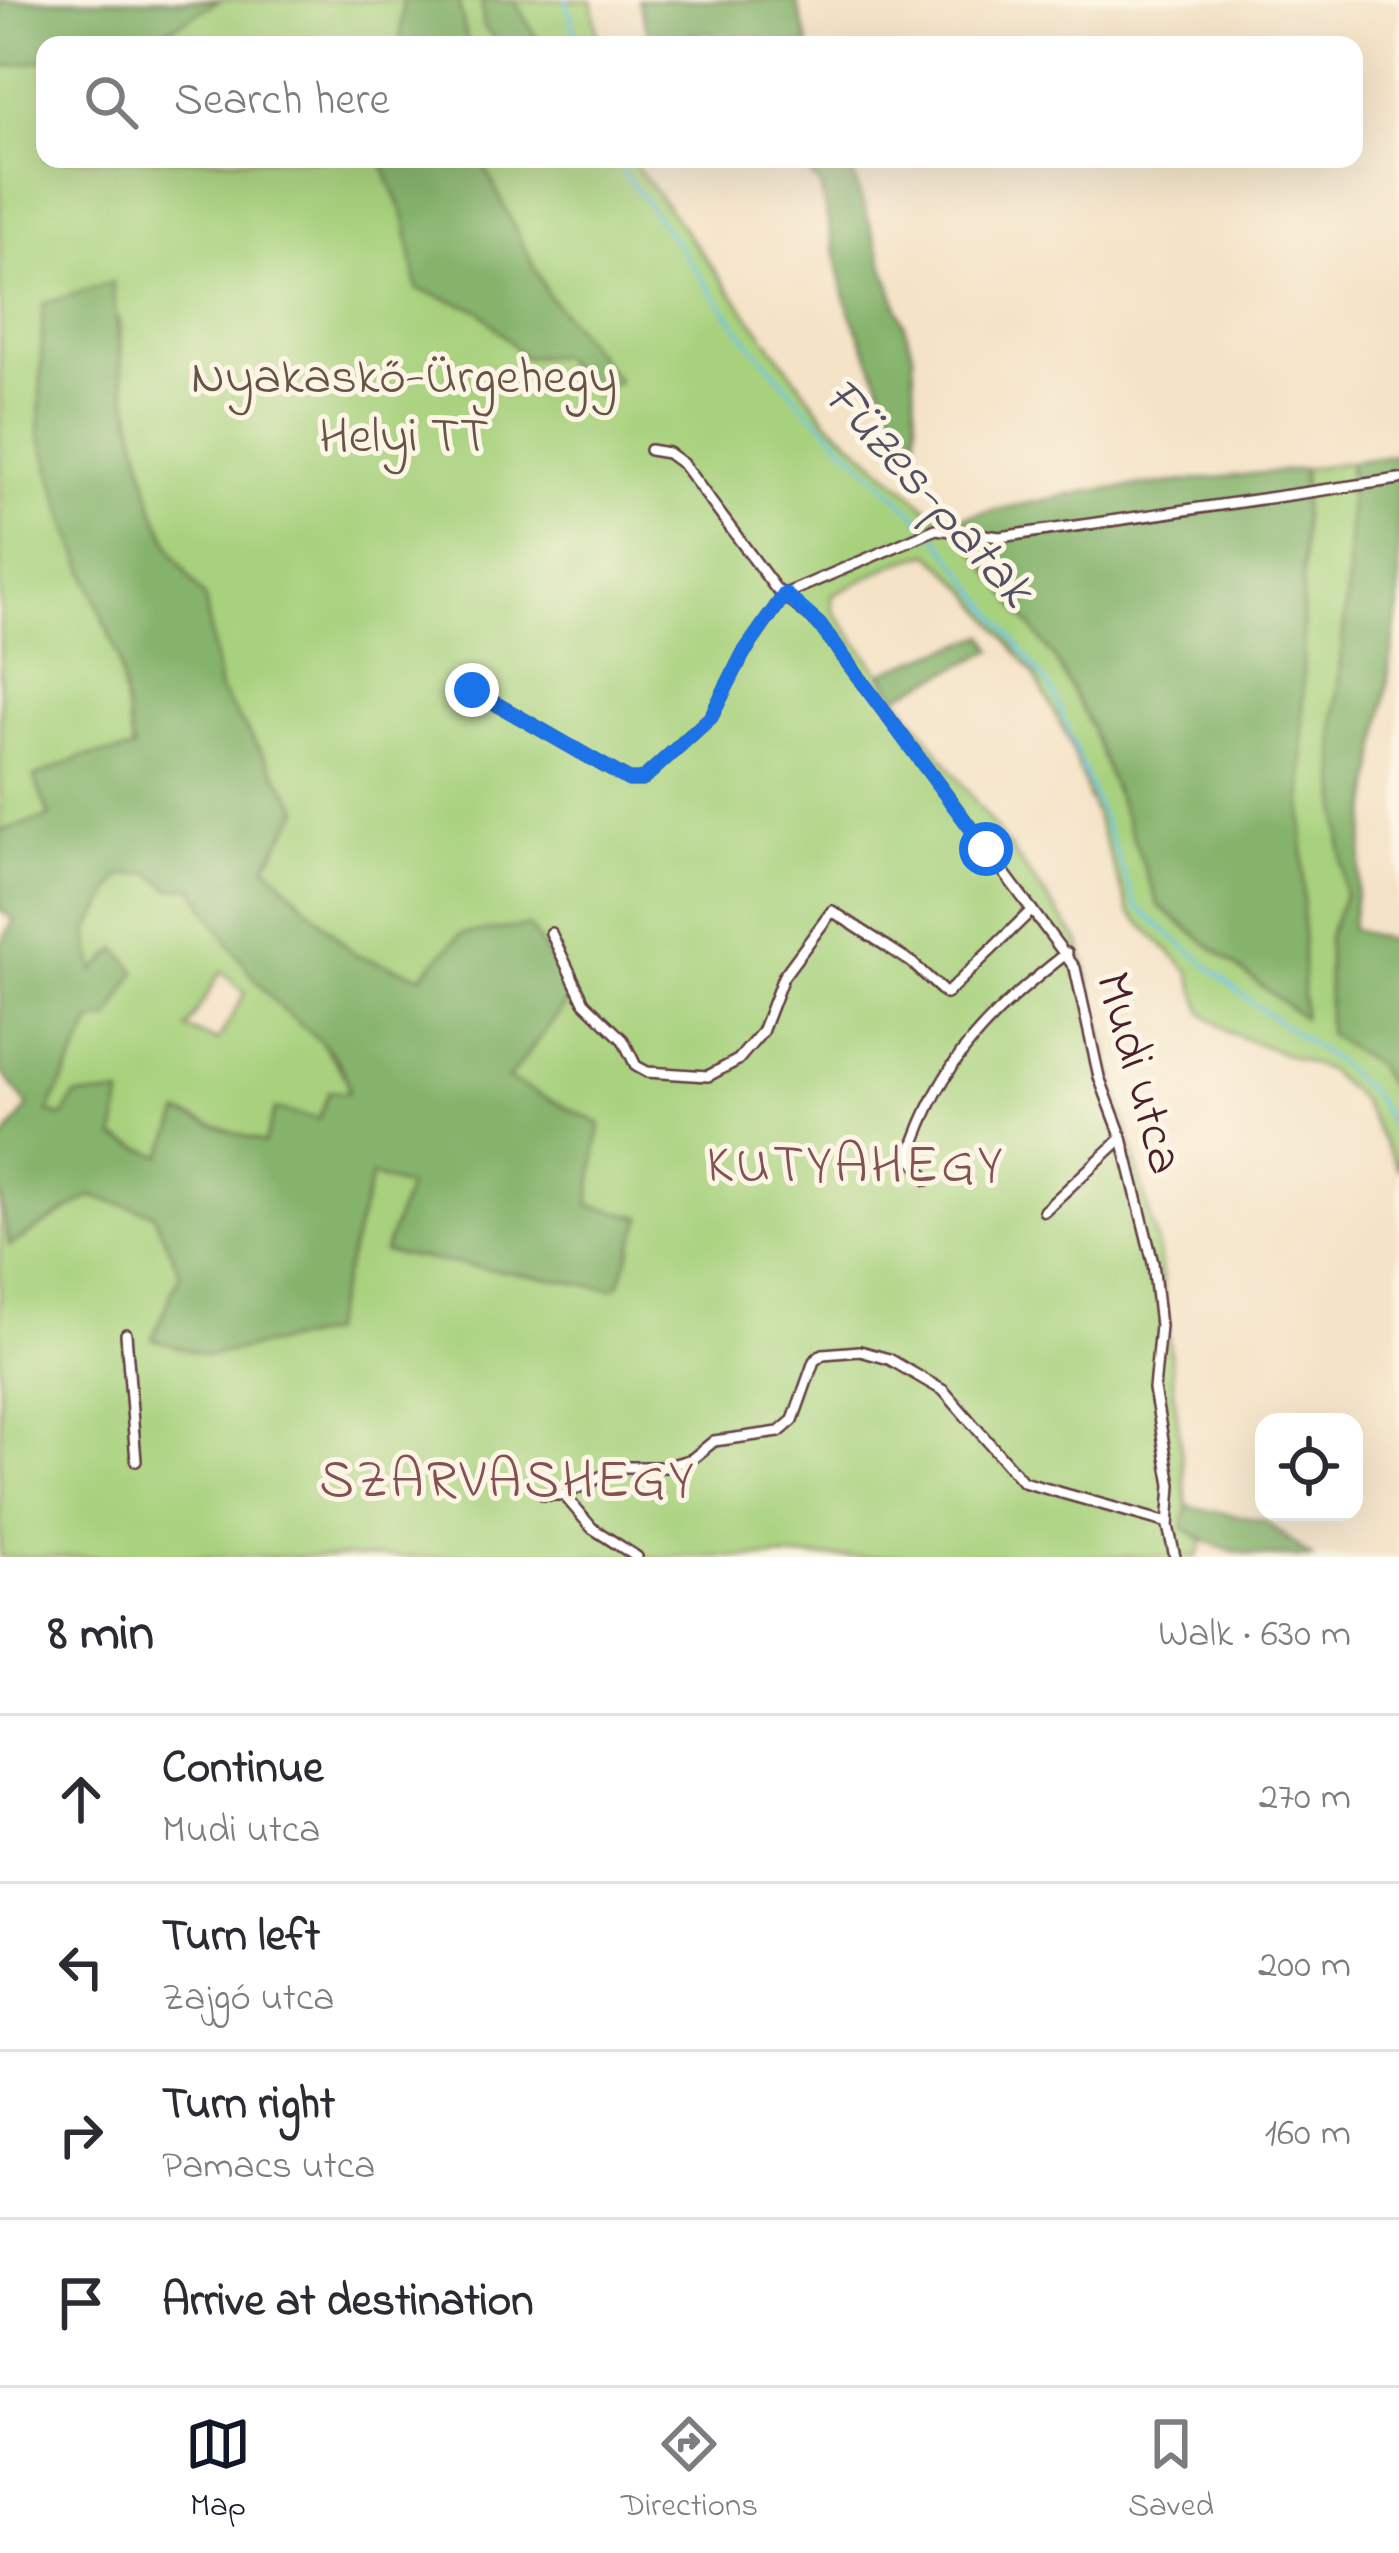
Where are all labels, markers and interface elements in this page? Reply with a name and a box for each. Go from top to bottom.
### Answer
search box [36,36,1363,168]
icon: search [78,69,144,135]
text: Search here [174,69,390,135]
park label: Nyakaskő-Ürgehegy Helyi TT [191,342,617,476]
water label: Füzes-patak [802,362,1053,628]
route end [445,663,499,717]
route start [959,822,1013,876]
street label: Mudi utca [1072,964,1201,1183]
district label: KUTYAHEGY [706,1129,1006,1207]
map controls [1255,1413,1363,1521]
button: locate [1255,1413,1363,1521]
district label: SZARVASHEGY [319,1444,697,1522]
text: 8 min [48,1598,154,1673]
text: Walk · 630 m [1158,1607,1351,1664]
text: Continue [162,1737,323,1803]
icon: ahead [48,1766,114,1832]
text: 270 m [1259,1770,1351,1827]
text: Mudi utca [162,1803,320,1860]
text: Turn left [162,1905,320,1971]
icon: left [48,1934,114,2000]
text: 200 m [1258,1938,1351,1995]
text: Zajgó utca [162,1971,334,2028]
text: Turn right [162,2073,335,2139]
icon: right [48,2102,114,2168]
text: 160 m [1265,2106,1351,2163]
text: Pamacs utca [162,2139,375,2196]
icon: arrive [48,2270,114,2336]
text: Arrive at destination [162,2270,533,2336]
tab: Map [185,2411,251,2531]
tab: Directions [621,2411,758,2531]
tab: Saved [1128,2411,1214,2531]

